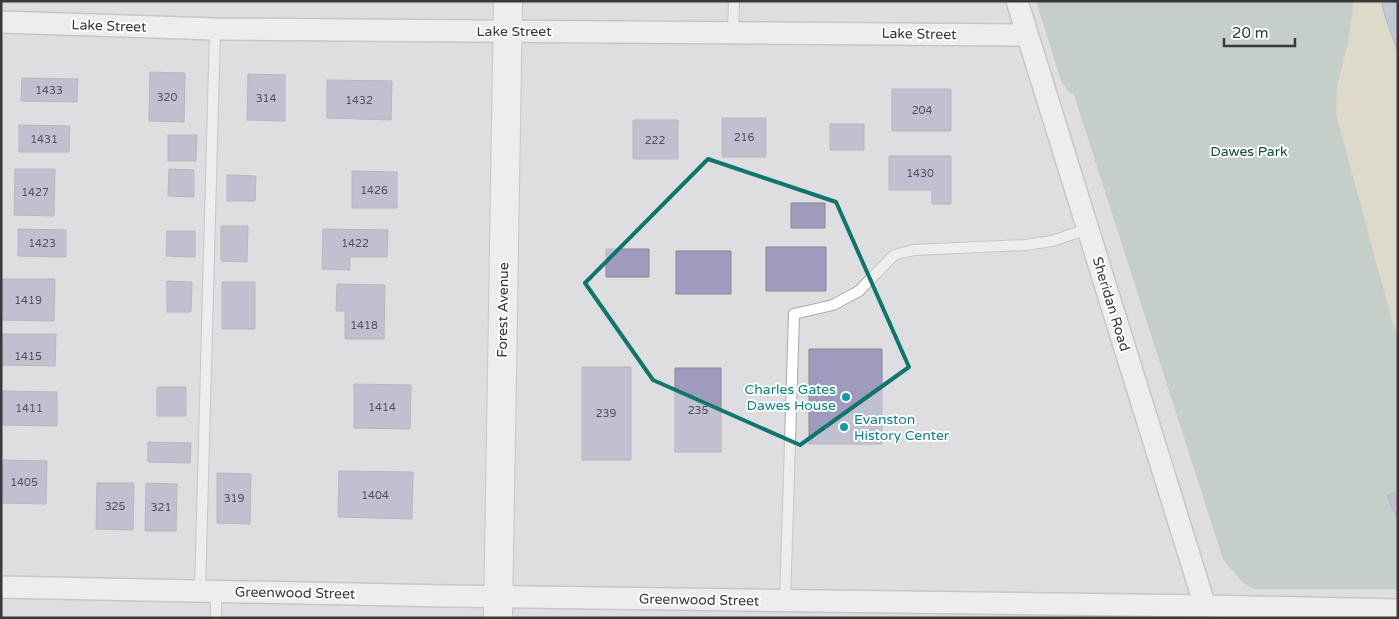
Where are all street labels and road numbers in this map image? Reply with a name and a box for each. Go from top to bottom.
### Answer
street label: Lake Street [71,16,147,36]
street label: Lake Street [476,23,552,40]
street label: Lake Street [881,25,957,43]
street label: Sheridan Road [1089,255,1133,353]
street label: Forest Avenue [494,262,512,358]
street label: Greenwood Street [235,583,356,603]
street label: Greenwood Street [639,590,760,610]

